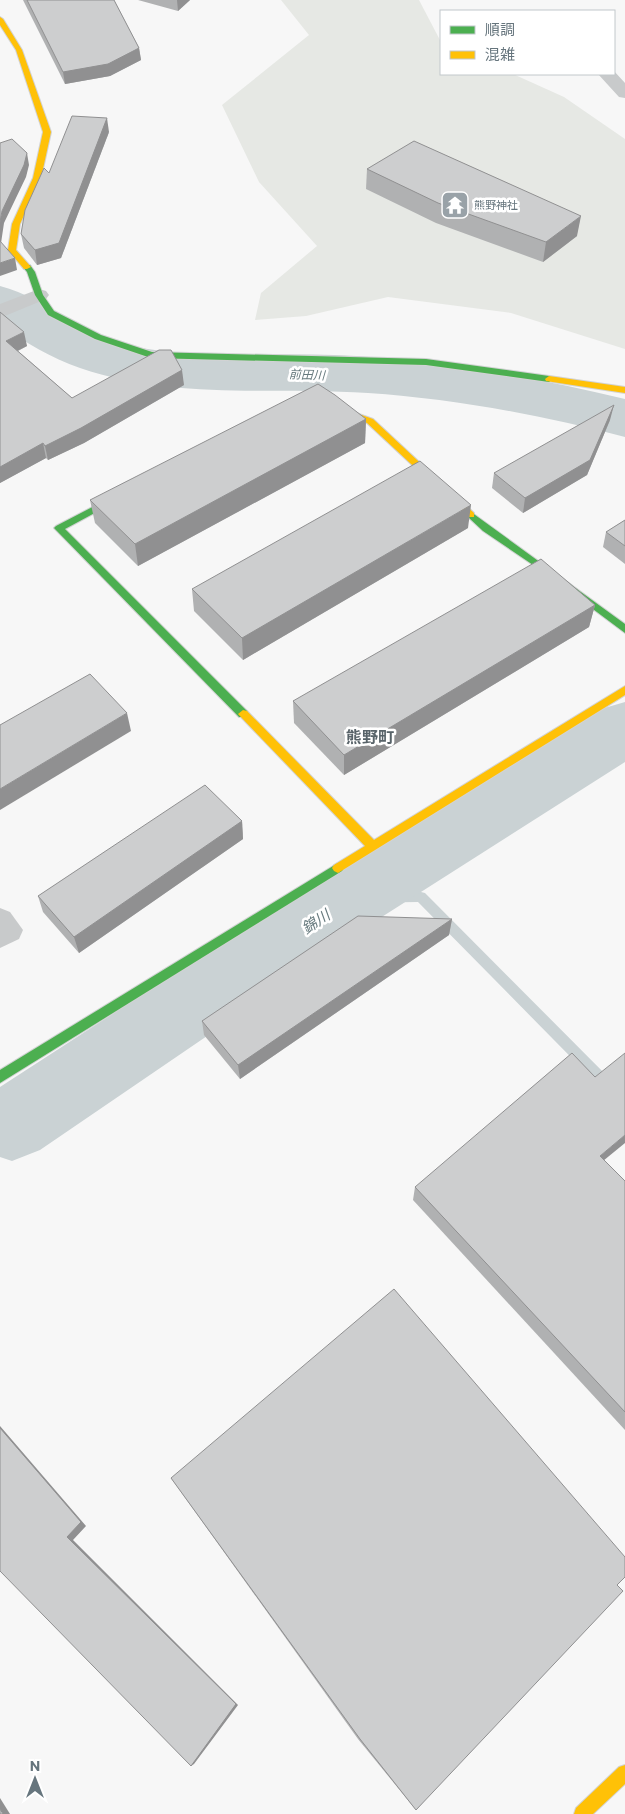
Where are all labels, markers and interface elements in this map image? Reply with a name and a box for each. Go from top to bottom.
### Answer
legend [440,10,615,75]
text: 順調 [485,20,515,38]
text: 混雑 [485,45,515,63]
temple icon: 熊野神社 [440,190,470,220]
place label: 熊野神社 [474,198,518,211]
water label: 前田川 [289,366,327,382]
district label: 熊野町 [346,727,394,746]
water label: 錦川 [298,904,335,937]
north arrow [10,1754,60,1804]
text: N [30,1757,40,1774]

